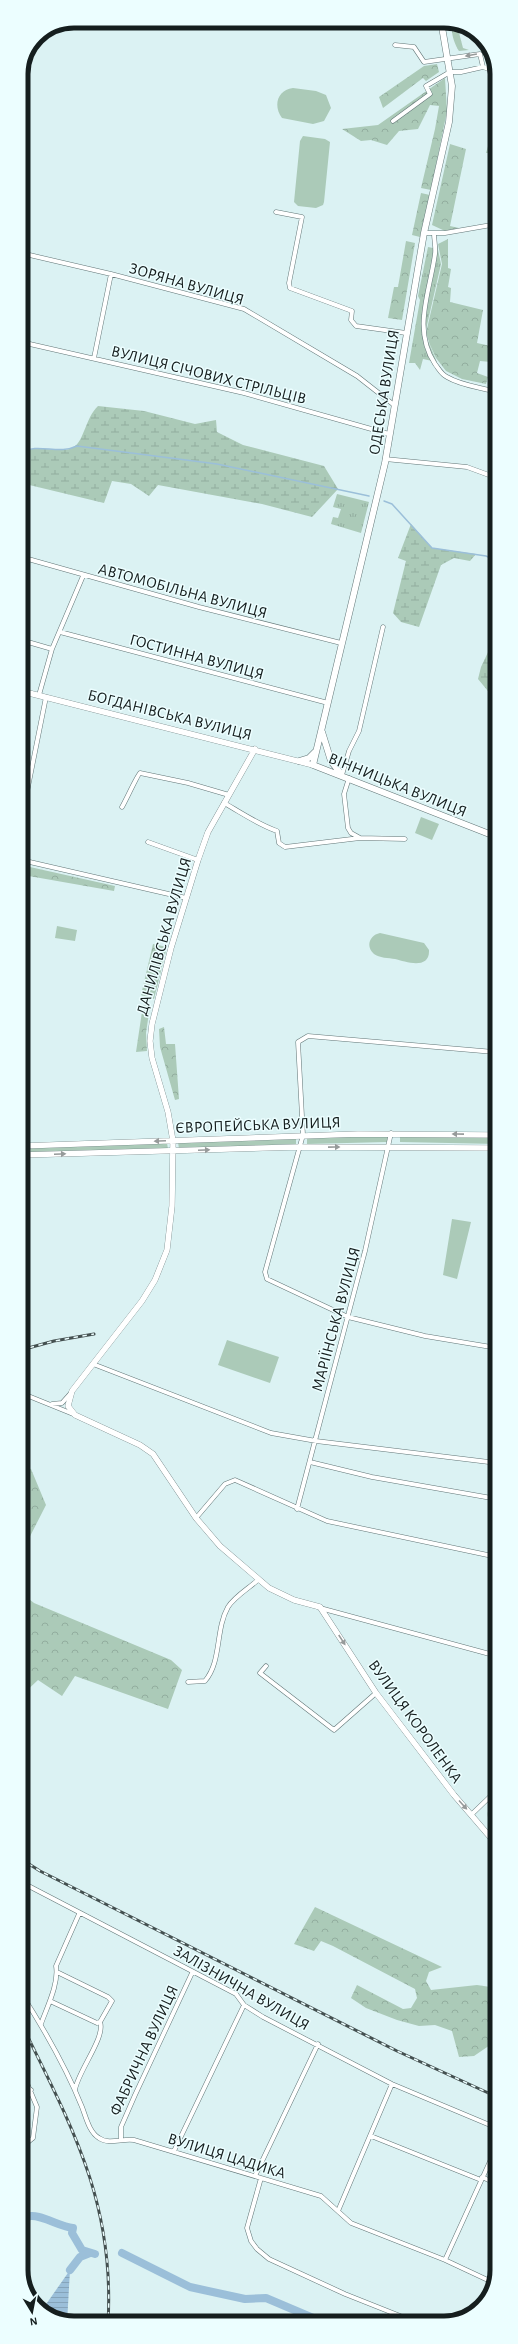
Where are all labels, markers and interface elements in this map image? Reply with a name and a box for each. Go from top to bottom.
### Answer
one-way arrow [465,52,477,58]
street label: ЗОРЯНА ВУЛИЦЯ [127,260,246,308]
street label: ОДЕСЬКА ВУЛИЦЯ [366,328,402,456]
street label: ВУЛИЦЯ СІЧОВИХ СТРІЛЬЦІВ [110,343,308,407]
street label: АВТОМОБІЛЬНА ВУЛИЦЯ [97,561,269,621]
street label: ГОСТИННА ВУЛИЦЯ [128,631,266,683]
street label: БОГДАНІВСЬКА ВУЛИЦЯ [86,687,254,743]
street label: ВІННИЦЬКА ВУЛИЦЯ [326,750,469,820]
street label: ДАНИЛІВСЬКА ВУЛИЦЯ [134,856,194,1017]
street label: ЄВРОПЕЙСЬКА ВУЛИЦЯ [175,1113,341,1136]
one-way arrow [451,1131,464,1137]
one-way arrow [154,1138,166,1145]
one-way arrow [328,1144,341,1150]
one-way arrow [198,1147,210,1154]
one-way arrow [54,1151,67,1157]
street label: МАРІЇНСЬКА ВУЛИЦЯ [307,1245,363,1393]
one-way arrow [338,1634,345,1646]
street label: ВУЛИЦЯ КОРОЛЕНКА [365,1657,466,1787]
one-way arrow [458,1800,468,1810]
street label: ЗАЛІЗНИЧНА ВУЛИЦЯ [171,1942,312,2033]
street label: ФАБРИЧНА ВУЛИЦЯ [107,1983,181,2118]
street label: ВУЛИЦЯ ЦАДИКА [166,2130,288,2182]
north arrow [12,2292,52,2332]
text: N [29,2315,38,2327]

